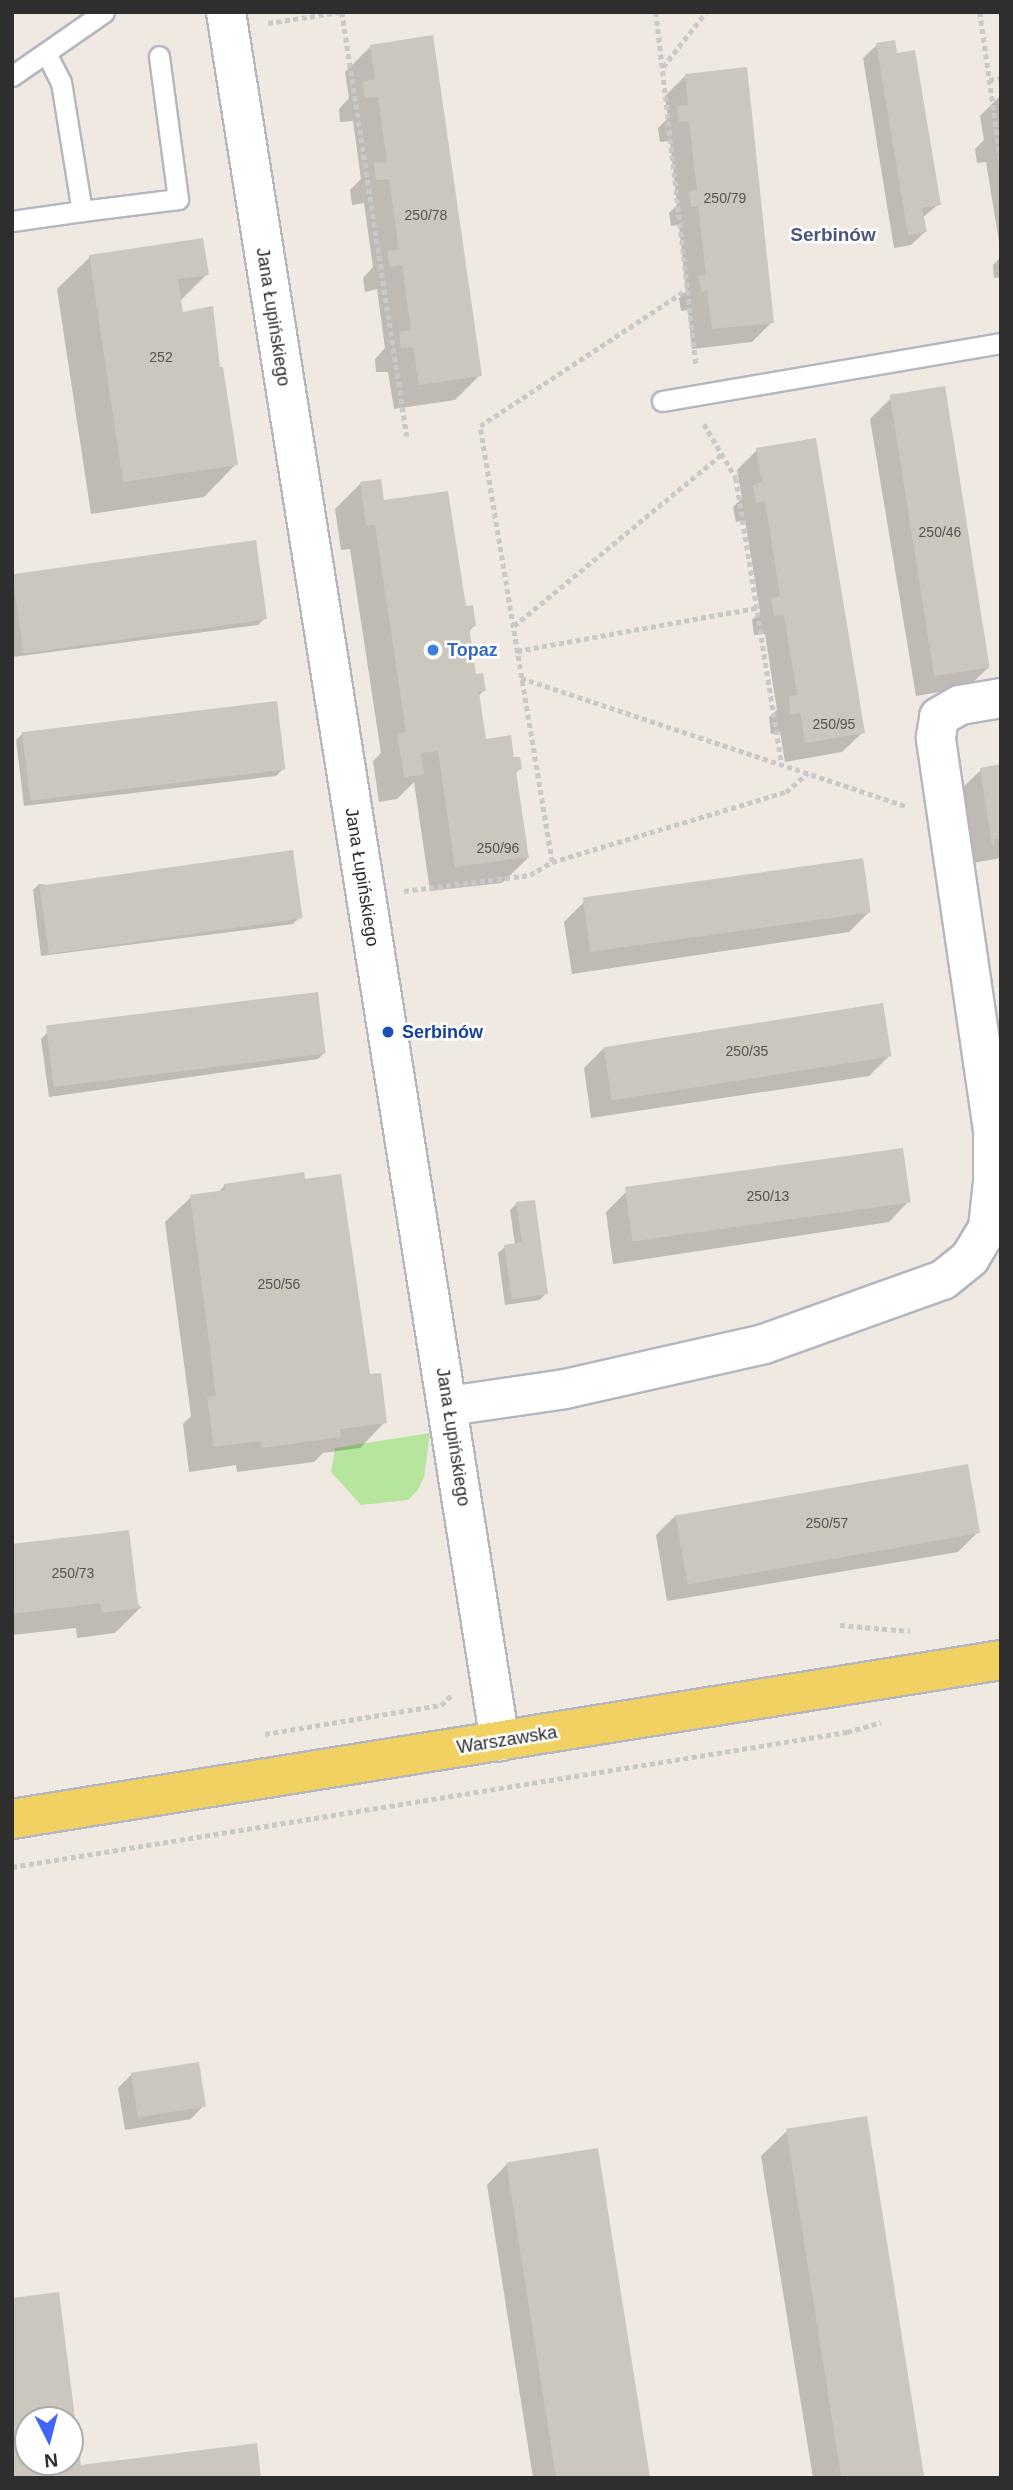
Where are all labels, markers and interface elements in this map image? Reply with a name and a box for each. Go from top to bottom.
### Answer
house number: 250/79 [704,190,746,206]
house number: 250/78 [405,207,447,223]
district label: Serbinów [790,224,876,246]
street label: Jana Łupińskiego [251,246,295,388]
house number: 252 [149,349,173,365]
house number: 250/46 [919,524,961,540]
place label: Topaz [447,639,498,661]
marker: Topaz [425,642,441,658]
house number: 250/95 [813,716,855,732]
street label: Jana Łupińskiego [340,806,384,948]
house number: 250/96 [477,840,519,856]
place label: Serbinów [402,1021,483,1043]
marker: Serbinów [380,1024,396,1040]
house number: 250/35 [726,1043,768,1059]
house number: 250/13 [747,1188,789,1204]
house number: 250/56 [258,1276,300,1292]
street label: Jana Łupińskiego [431,1366,475,1508]
house number: 250/57 [806,1515,848,1531]
house number: 250/73 [52,1565,94,1581]
street label: Warszawska [455,1721,559,1759]
north arrow [14,2406,84,2476]
text: N [43,2449,59,2472]

